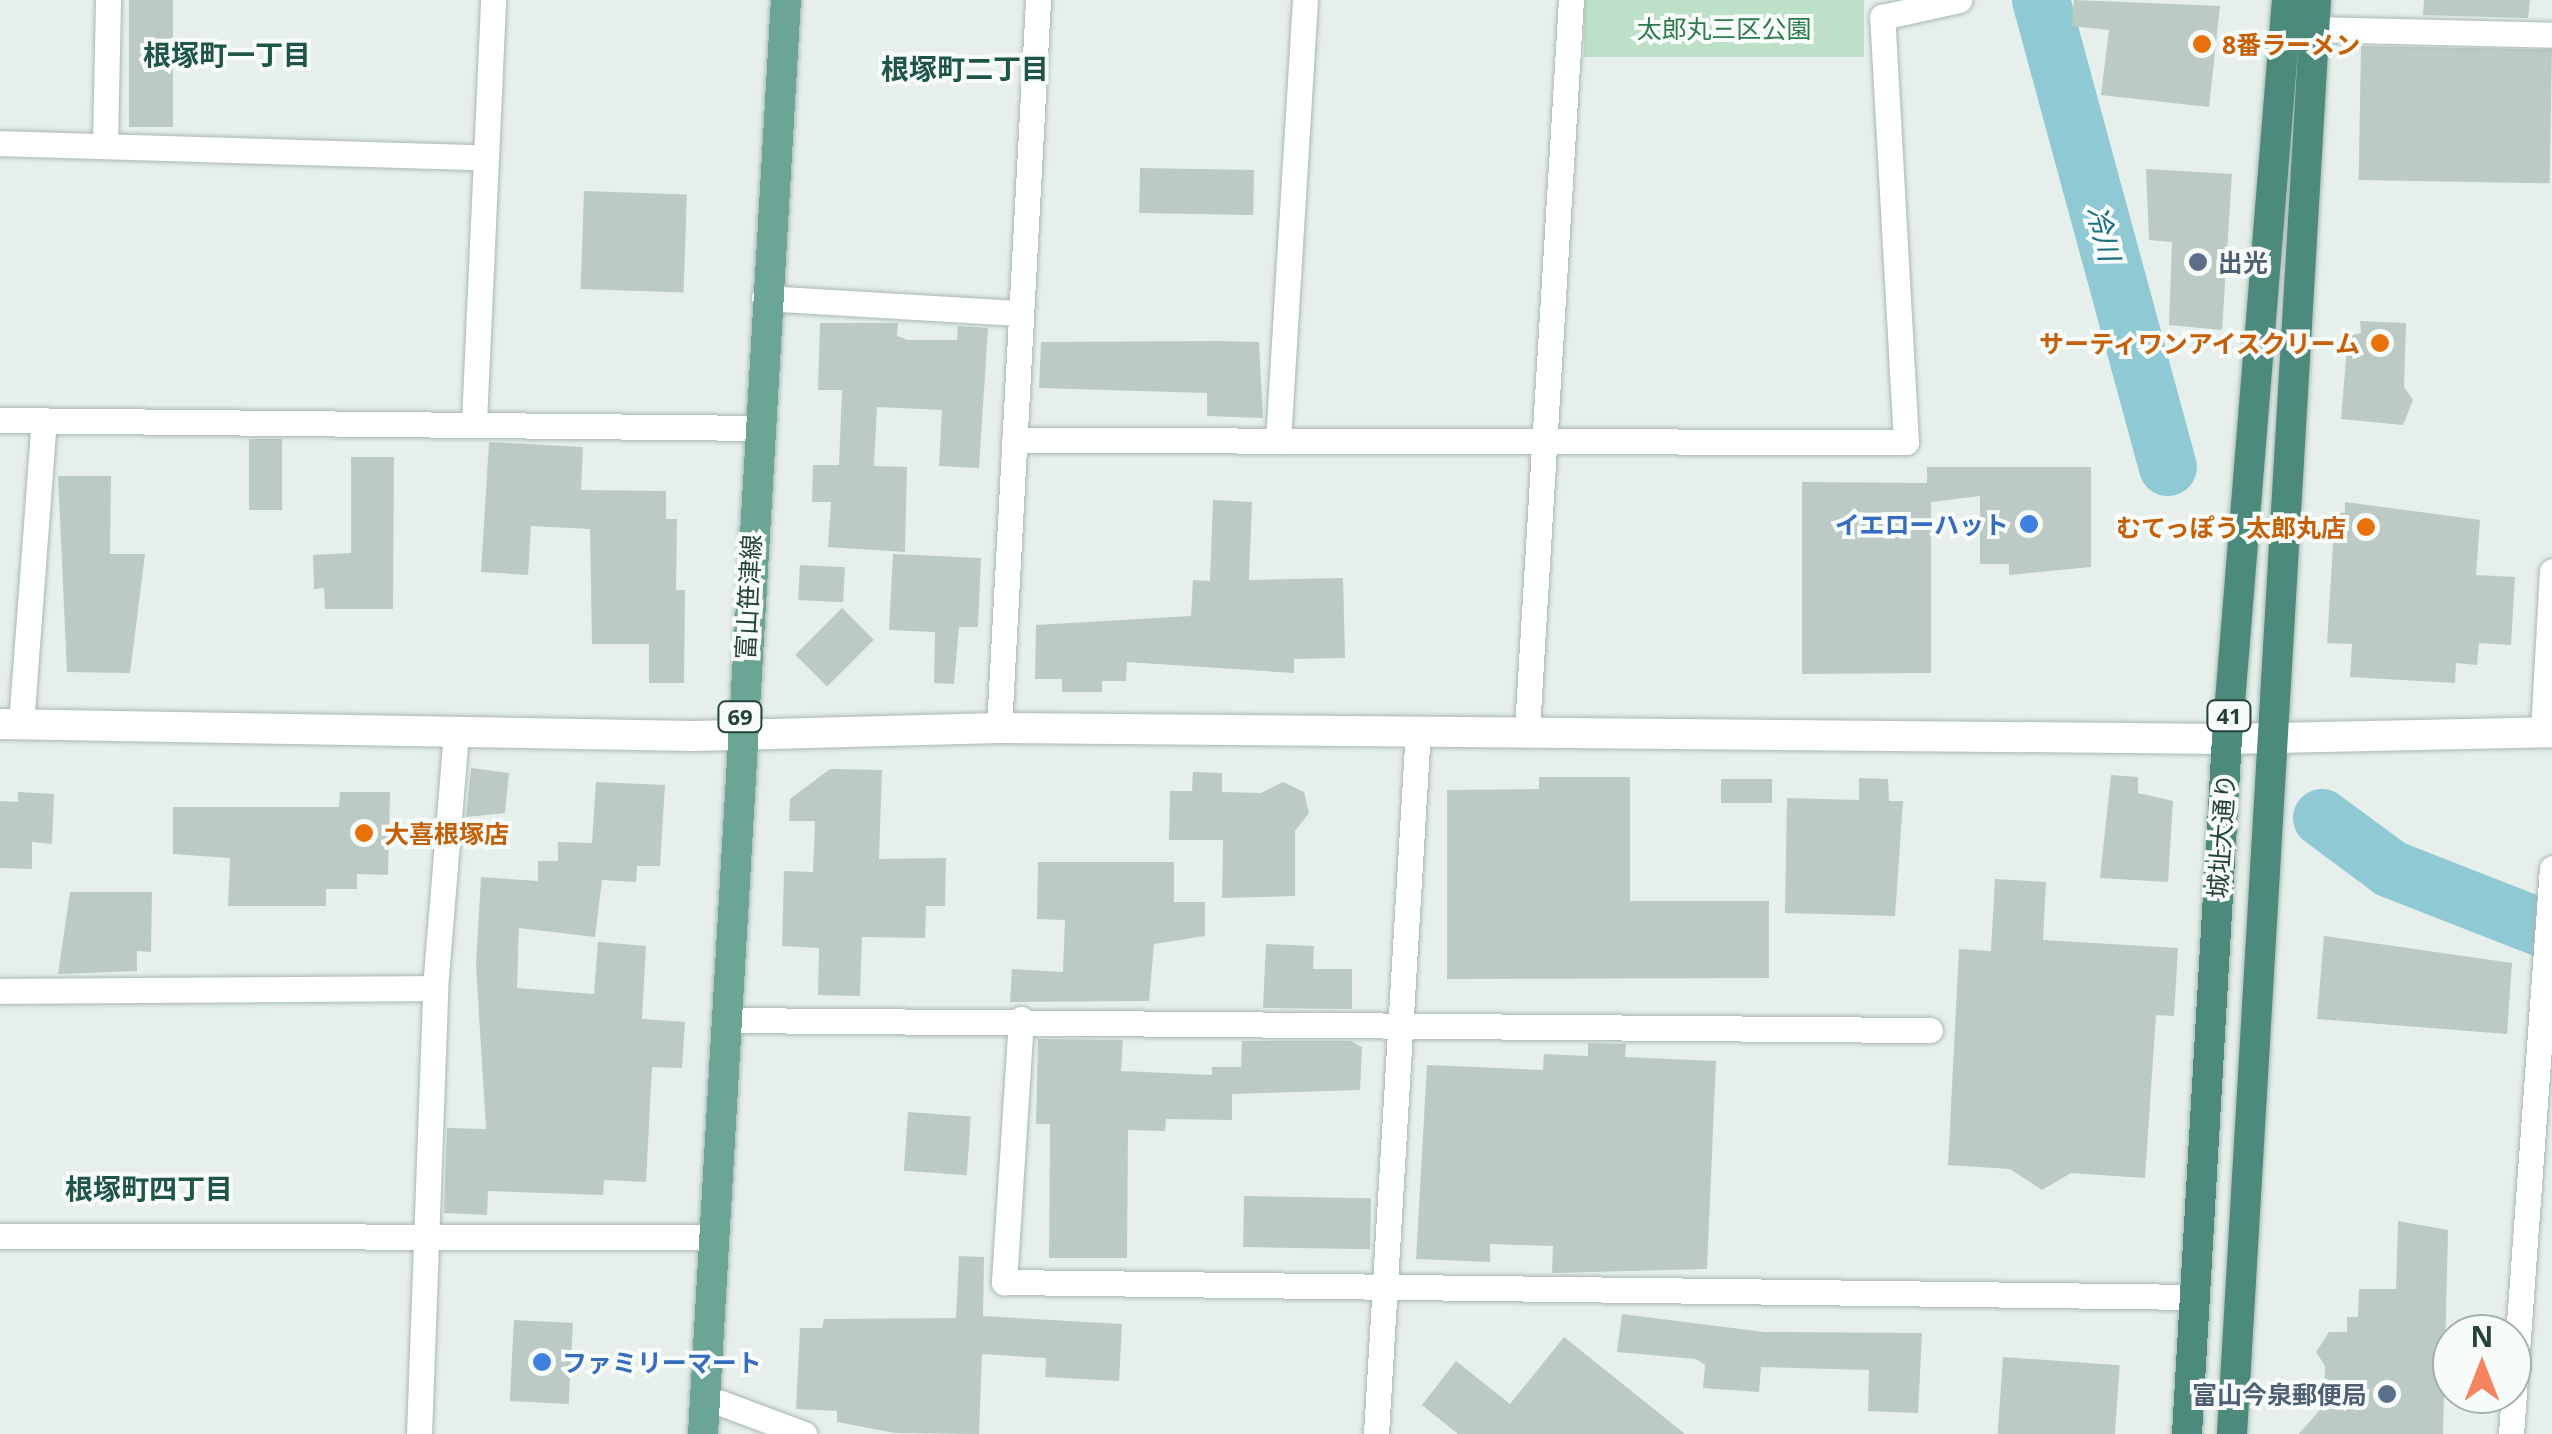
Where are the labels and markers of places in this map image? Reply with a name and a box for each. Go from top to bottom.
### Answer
place label: 8番ラーメン [2222,29,2361,59]
marker: 8番ラーメン [2191,33,2213,55]
place label: 出光 [2218,247,2268,277]
marker: 出光 [2187,251,2209,273]
place label: サーティワンアイスクリーム [2035,328,2360,358]
marker: サーティワンアイスクリーム [2369,332,2391,354]
place label: イエローハット [1834,509,2009,539]
place label: むてっぽう 太郎丸店 [2115,512,2346,542]
marker: イエローハット [2018,513,2040,535]
marker: むてっぽう 太郎丸店 [2355,516,2377,538]
place label: 大喜根塚店 [384,818,509,848]
marker: 大喜根塚店 [353,822,375,844]
place label: ファミリーマート [562,1347,762,1377]
marker: ファミリーマート [531,1351,553,1373]
place label: 富山今泉郵便局 [2192,1379,2367,1409]
marker: 富山今泉郵便局 [2376,1383,2398,1405]

